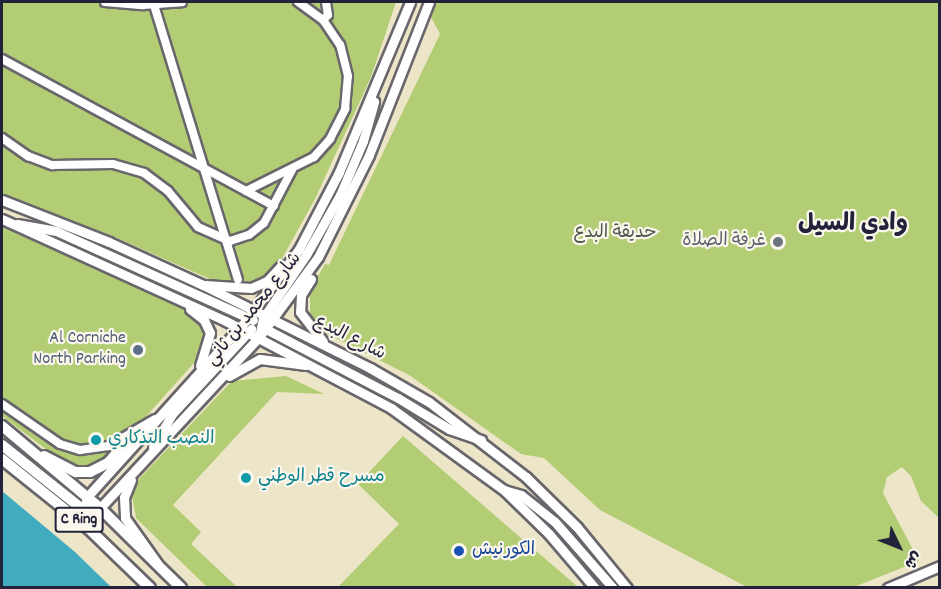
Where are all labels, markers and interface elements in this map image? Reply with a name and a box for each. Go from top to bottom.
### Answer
district label: وادي السيل [798,212,908,240]
park label: حديقة البدع [573,223,657,245]
place label: غرفة الصلاة [682,231,766,253]
marker: غرفة الصلاة [771,235,785,249]
street label: شارع محمد بن ثاني [203,249,307,371]
street label: شارع البدع [309,312,389,366]
place label: Al Corniche North Parking [33,329,126,372]
marker: Al Corniche North Parking [131,343,145,357]
place label: النصب التذكاري [108,429,214,451]
marker: النصب التذكاري [89,433,103,447]
place label: مسرح قطر الوطني [258,467,385,489]
marker: مسرح قطر الوطني [239,471,253,485]
road number: C Ring [54,507,104,533]
north arrow [869,517,929,577]
place label: الكورنيش [472,540,535,562]
marker: الكورنيش [450,542,468,560]
text: ش [898,545,927,574]

